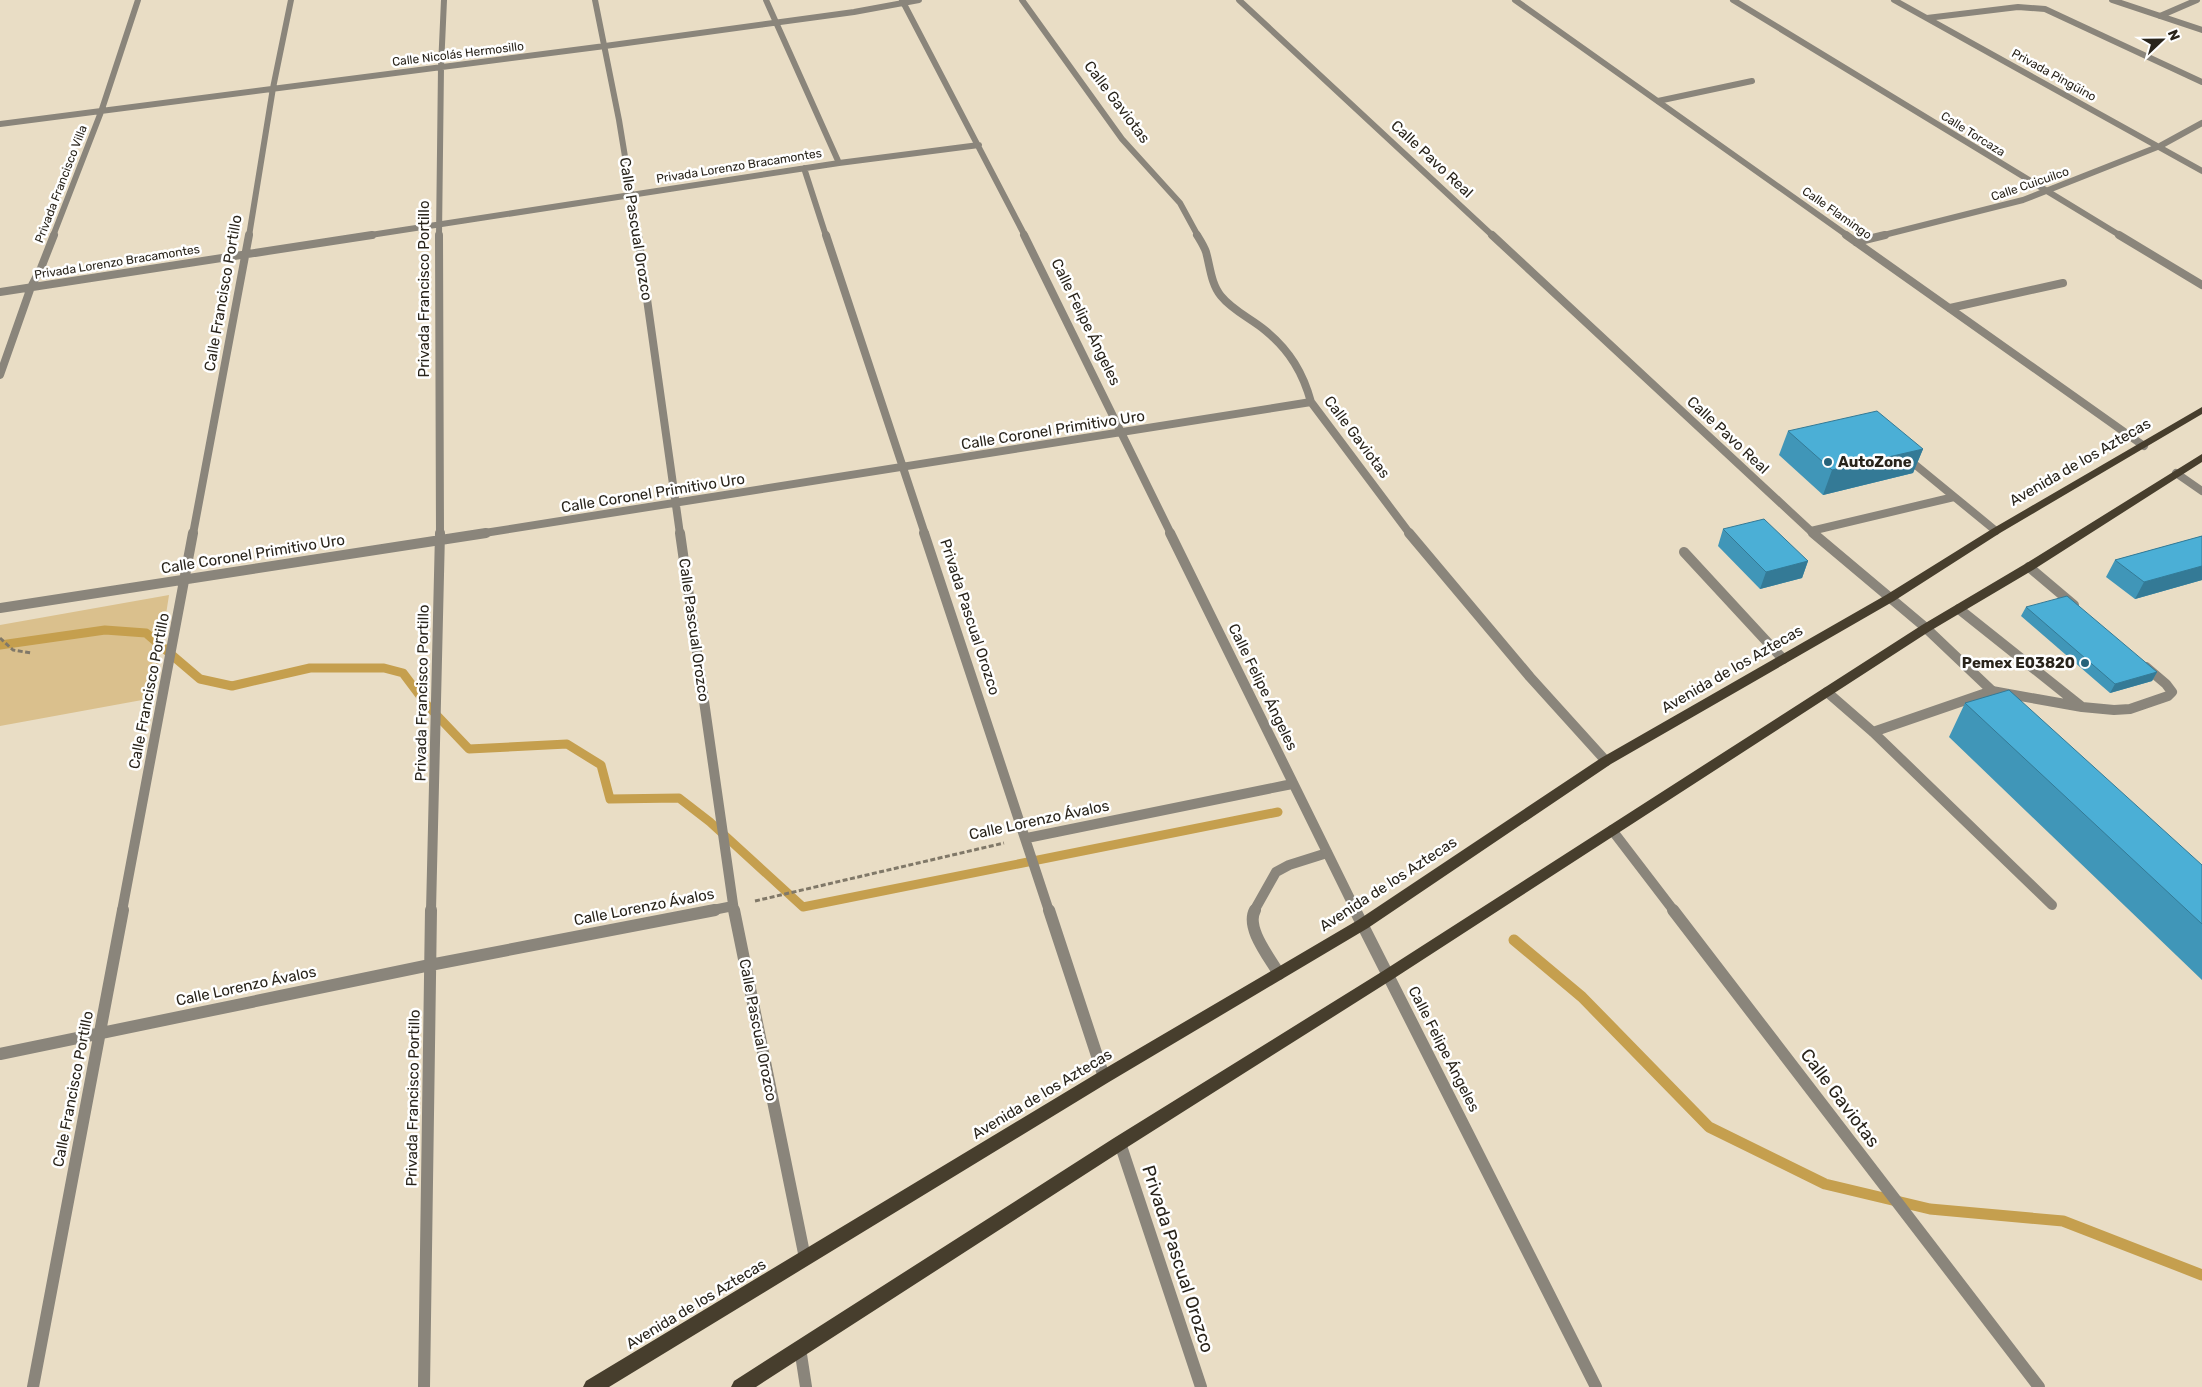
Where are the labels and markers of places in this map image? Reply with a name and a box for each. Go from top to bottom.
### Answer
place label: AutoZone [1838,453,1912,471]
marker: AutoZone [1822,456,1834,468]
place label: Pemex E03820 [1962,654,2075,672]
marker: Pemex E03820 [2079,657,2091,669]

